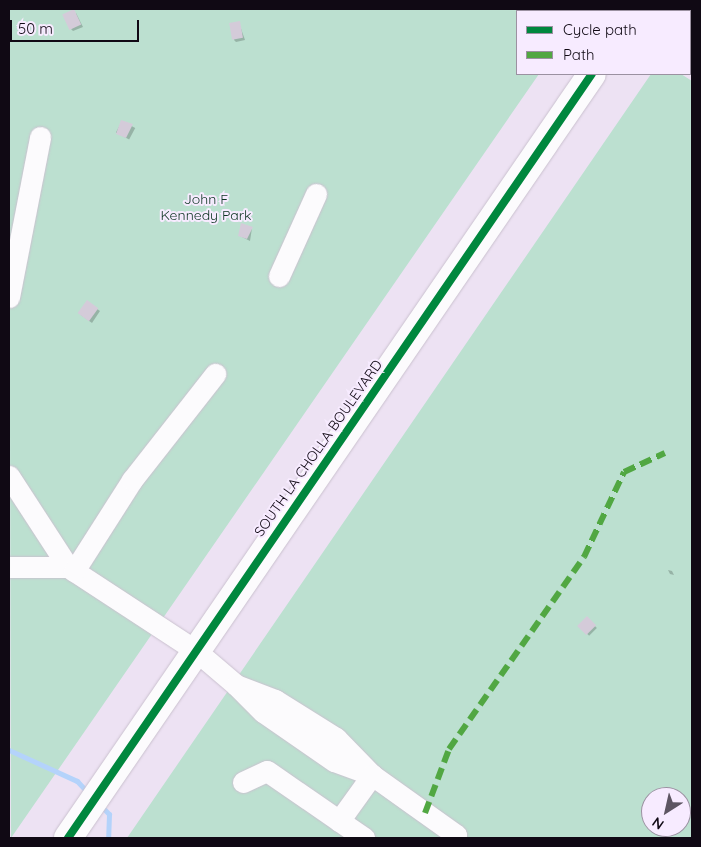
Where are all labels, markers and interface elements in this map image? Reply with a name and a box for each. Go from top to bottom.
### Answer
scale bar [12,10,141,42]
legend [516,10,691,75]
text: 50 m [18,19,53,38]
text: Cycle path [563,20,637,39]
text: Path [563,45,595,64]
park label: John F Kennedy Park [160,191,252,223]
street label: SOUTH LA CHOLLA BOULEVARD [250,357,386,539]
north arrow [641,787,691,837]
text: N [649,813,667,834]

